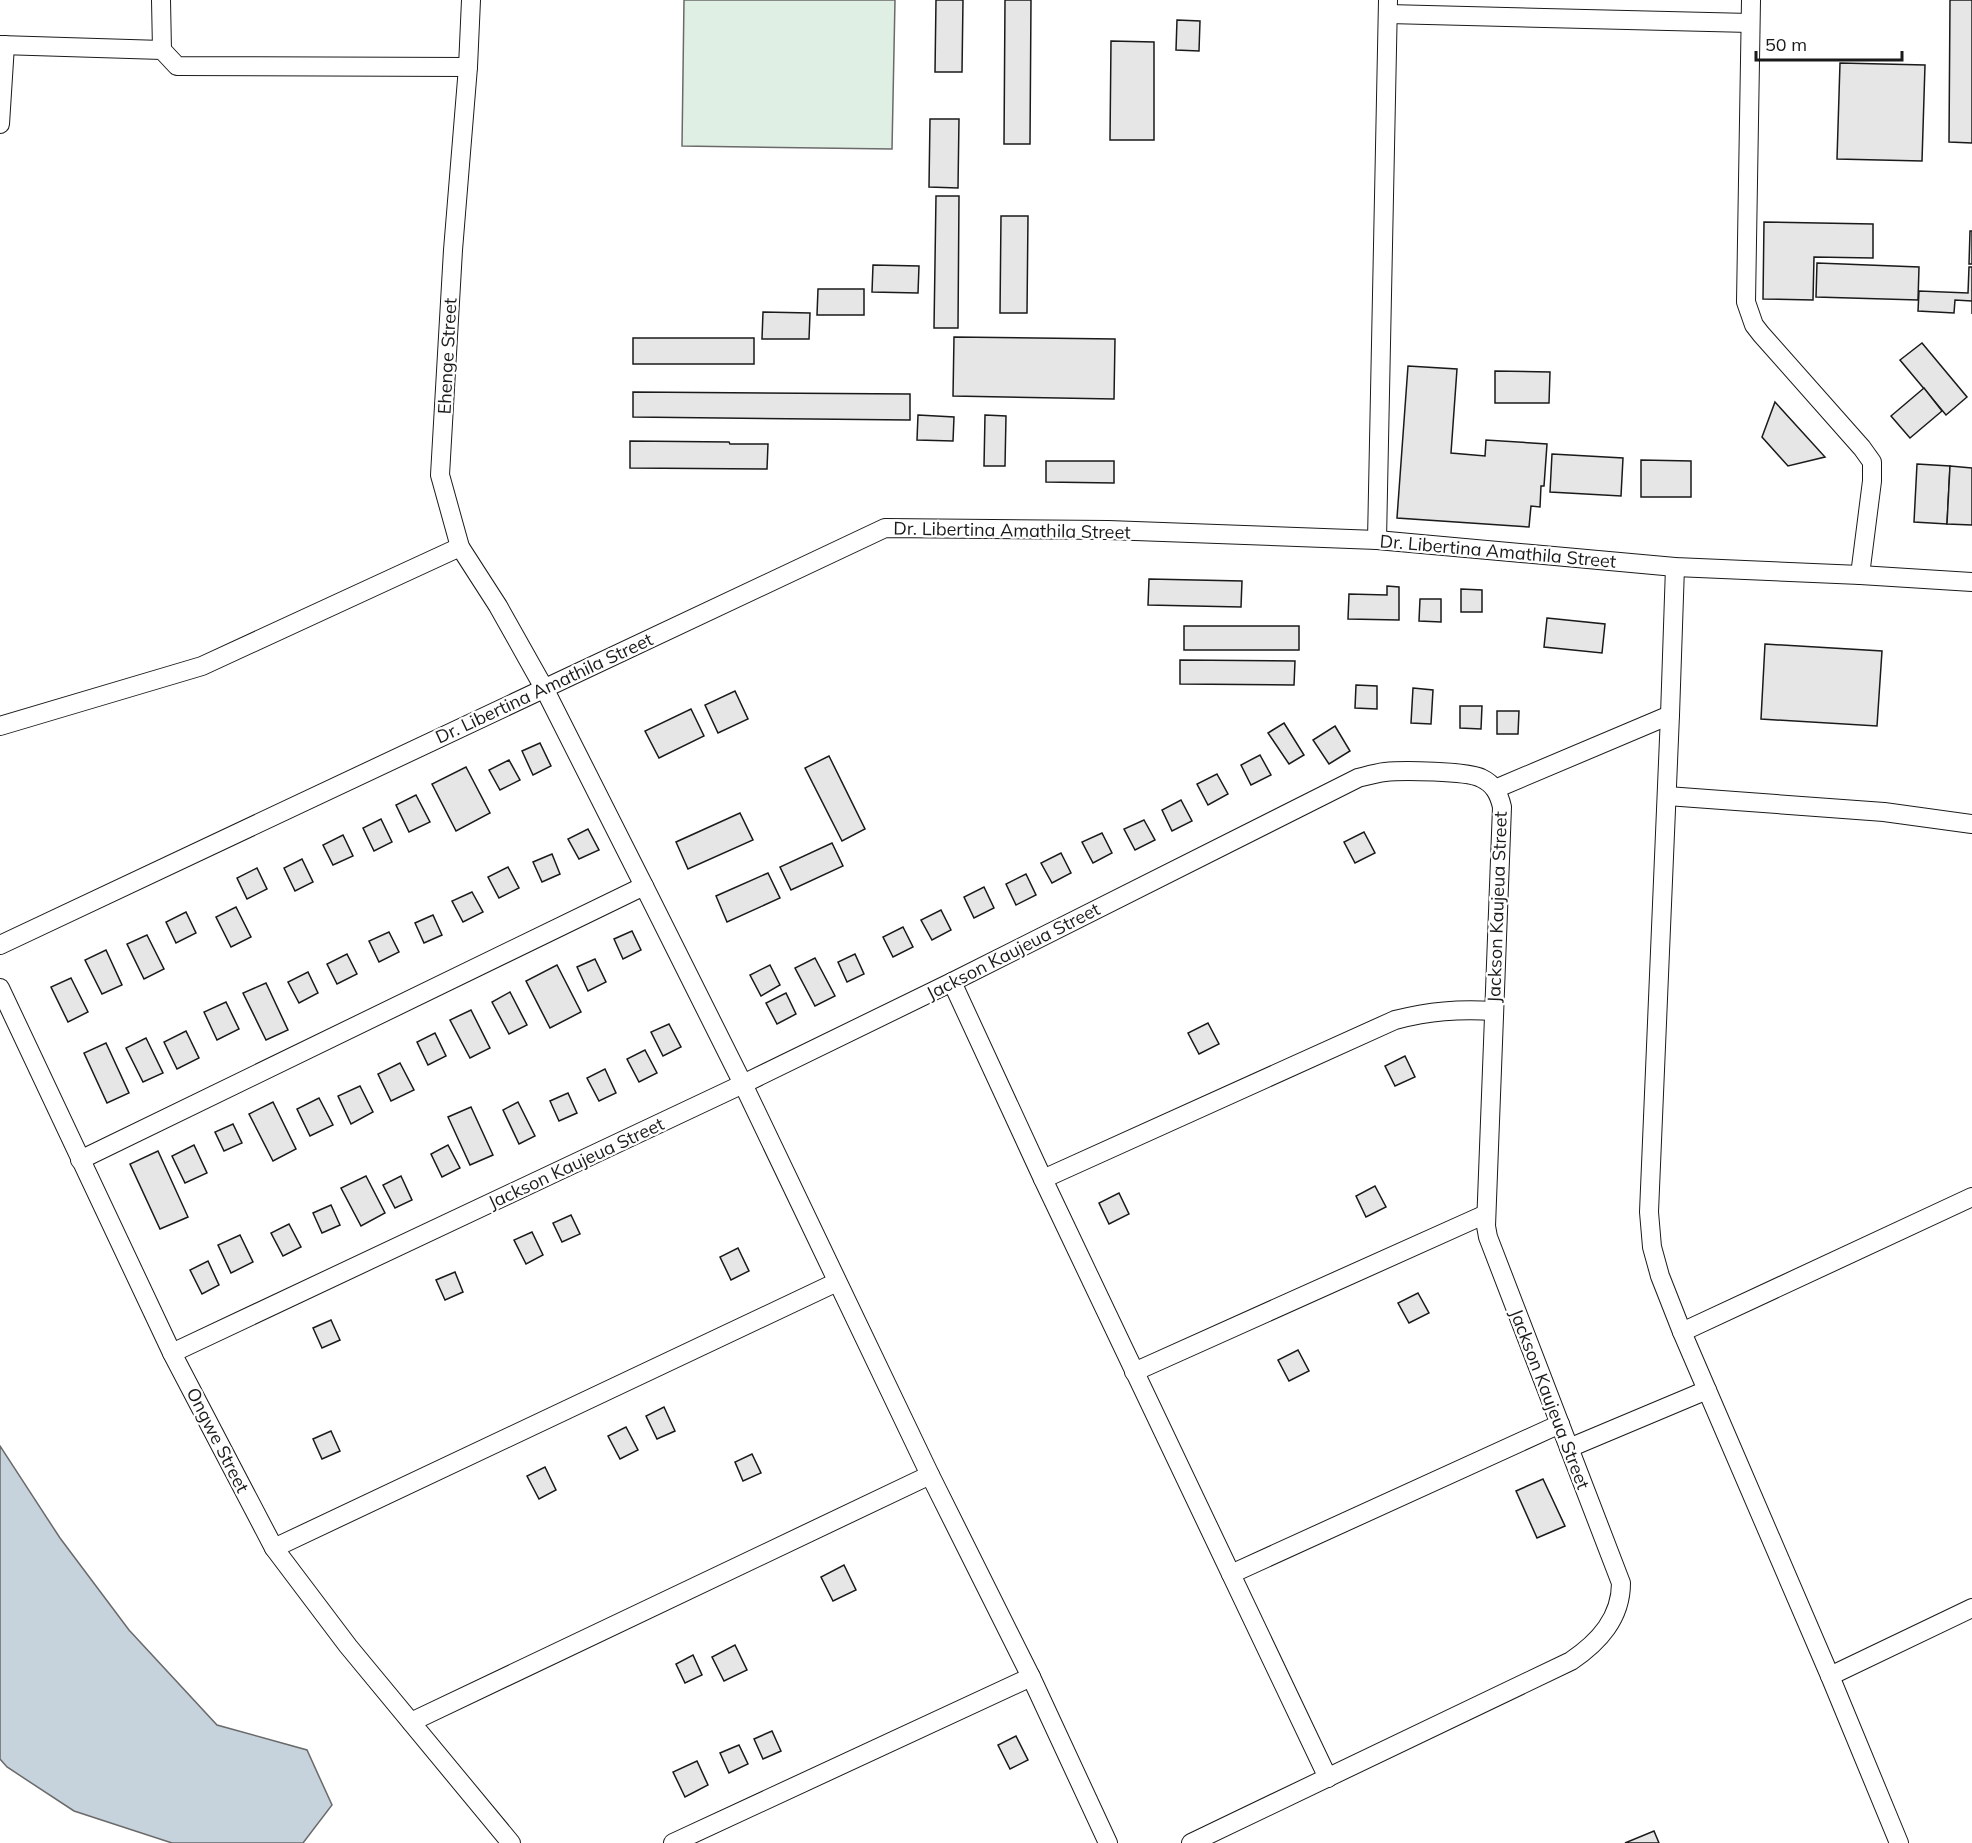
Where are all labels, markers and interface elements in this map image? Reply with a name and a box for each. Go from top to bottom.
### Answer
scale bar [1756,24,1902,62]
text: 50 m [1765,33,1807,56]
street label: Ehenge Street [432,297,462,415]
street label: Dr. Libertina Amathila Street [893,516,1131,544]
street label: Dr. Libertina Amathila Street [1379,529,1617,573]
street label: Dr. Libertina Amathila Street [432,627,656,749]
street label: Jackson Kaujeua Street [1482,811,1512,1003]
street label: Jackson Kaujeua Street [922,897,1104,1005]
street label: Jackson Kaujeua Street [484,1112,668,1214]
street label: Jackson Kaujeua Street [1505,1305,1595,1493]
street label: Ongwe Street [182,1384,254,1496]

